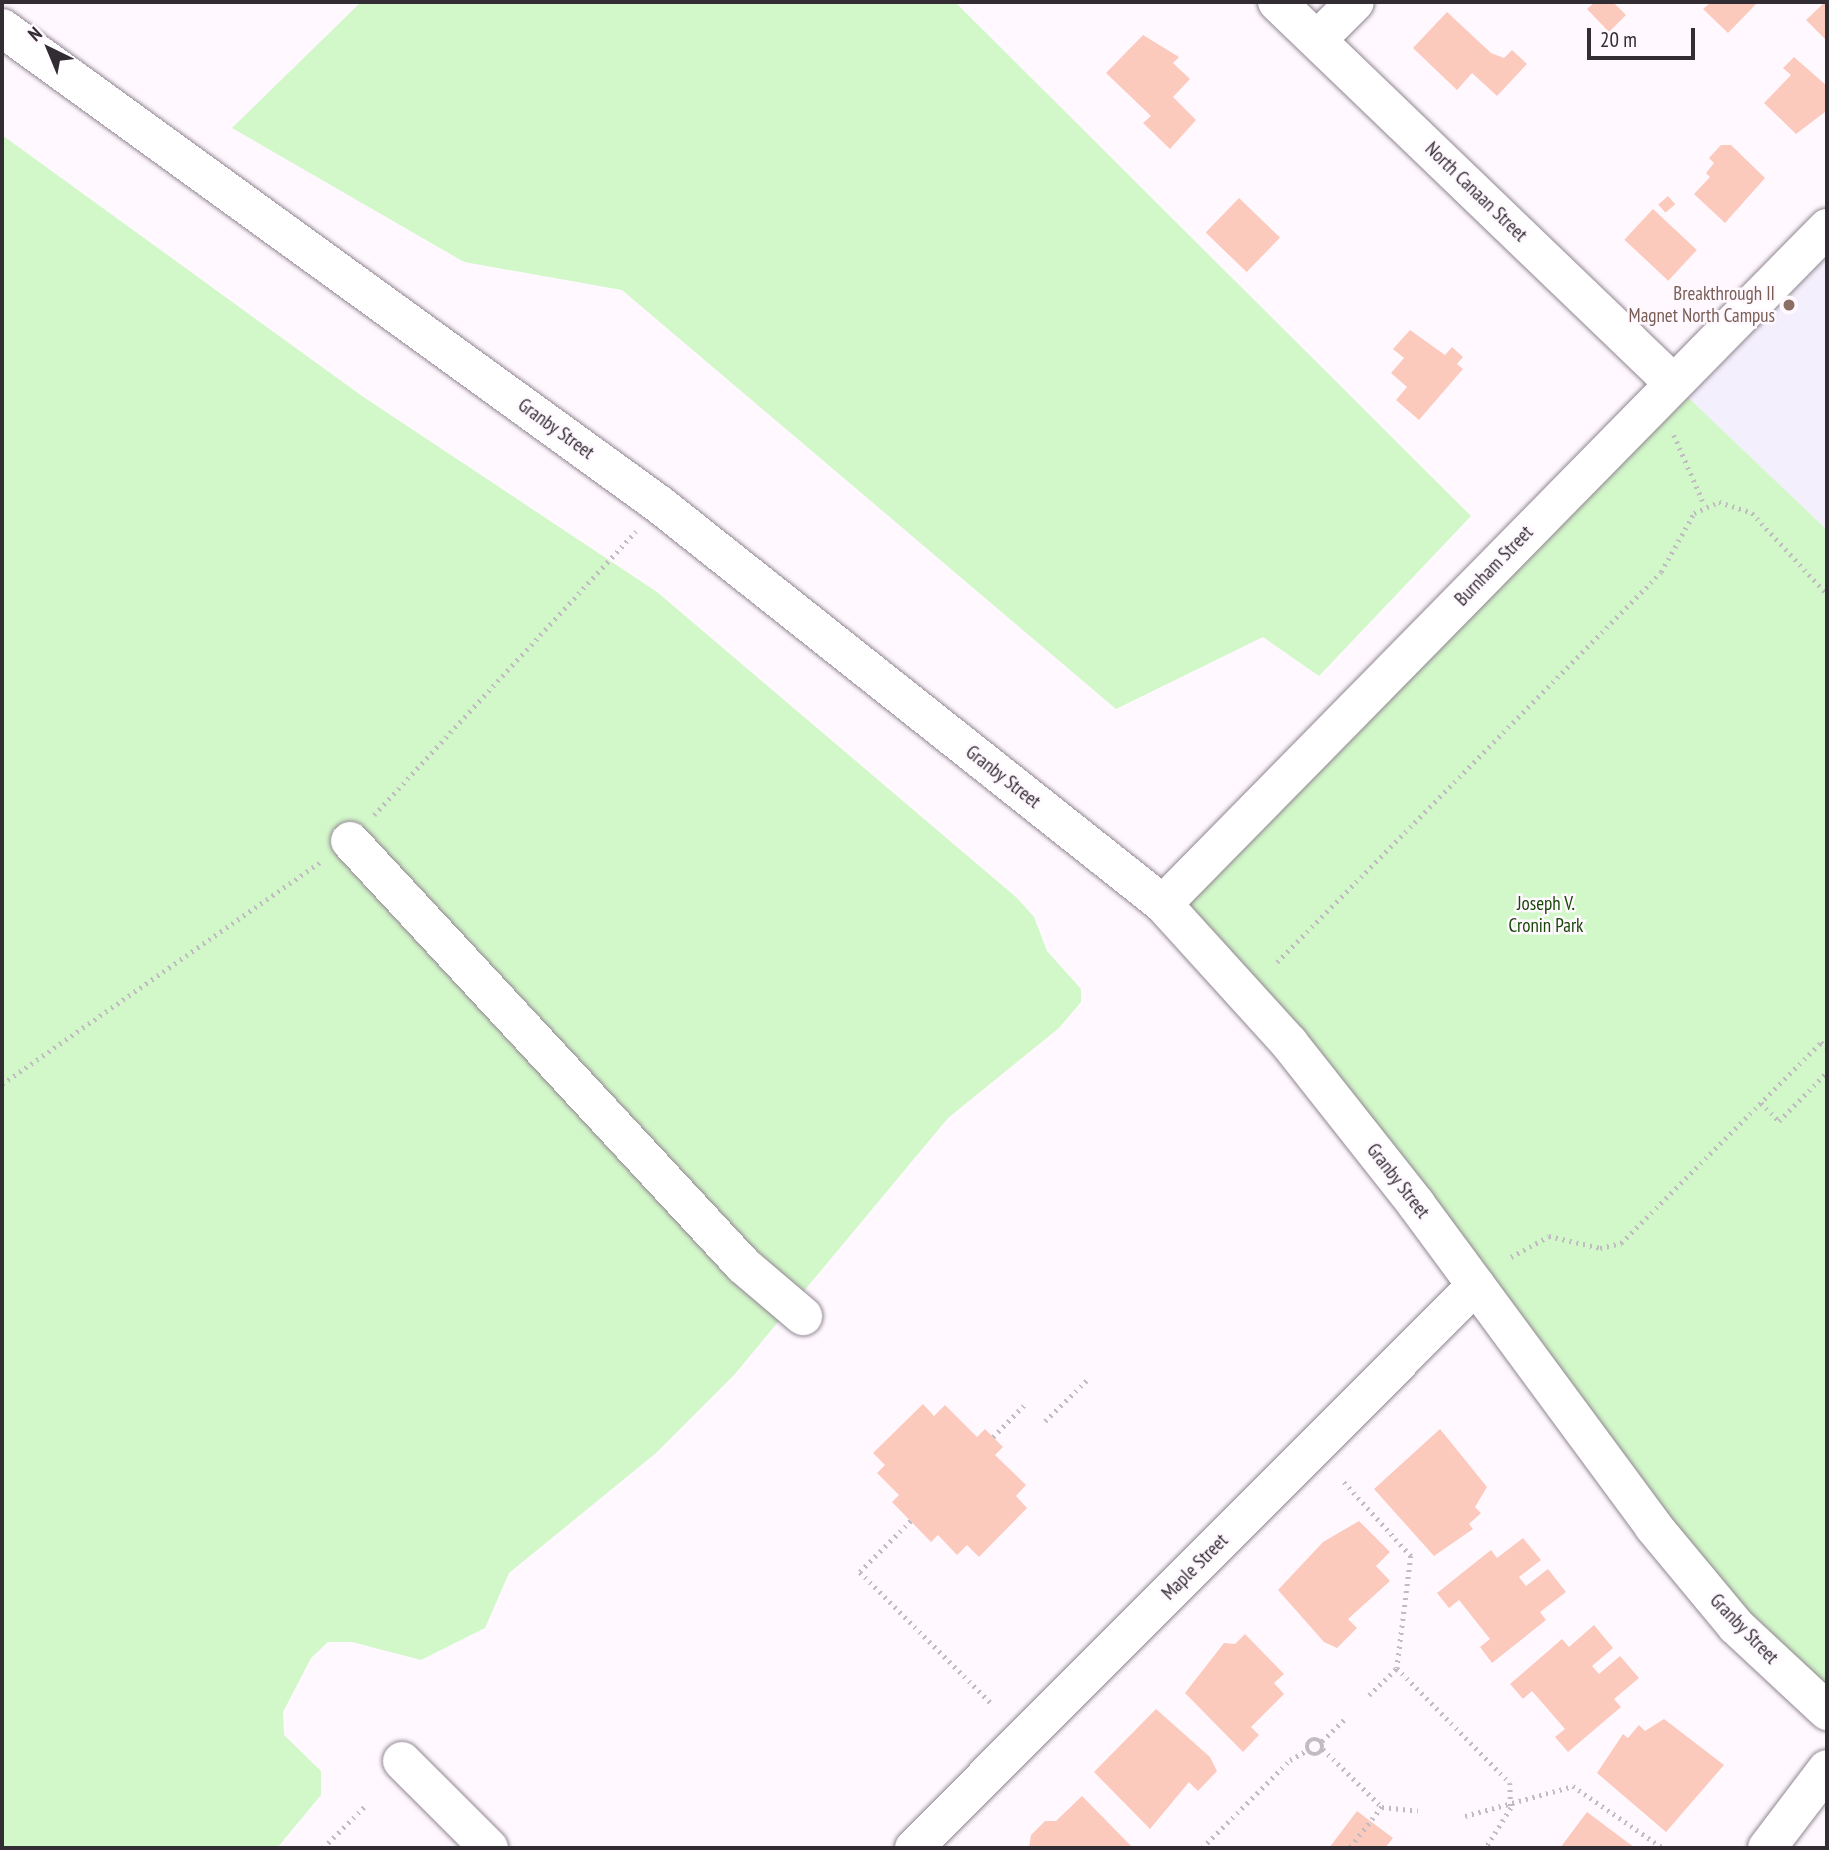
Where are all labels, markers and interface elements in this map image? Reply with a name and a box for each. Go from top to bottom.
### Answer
north arrow [14,14,84,84]
scale bar [1591,14,1700,58]
text: N [23,21,47,46]
text: 20 m [1600,26,1637,53]
street label: North Canaan Street [1420,138,1532,246]
place label: Breakthrough II Magnet North Campus [1629,283,1775,327]
marker: Breakthrough II Magnet North Campus [1781,297,1797,313]
street label: Granby Street [513,394,599,464]
street label: Burnham Street [1450,521,1538,611]
street label: Granby Street [961,741,1045,813]
park label: Joseph V. Cronin Park [1509,893,1583,937]
street label: Granby Street [1362,1139,1434,1223]
street label: Maple Street [1157,1529,1233,1605]
street label: Granby Street [1705,1589,1783,1669]

